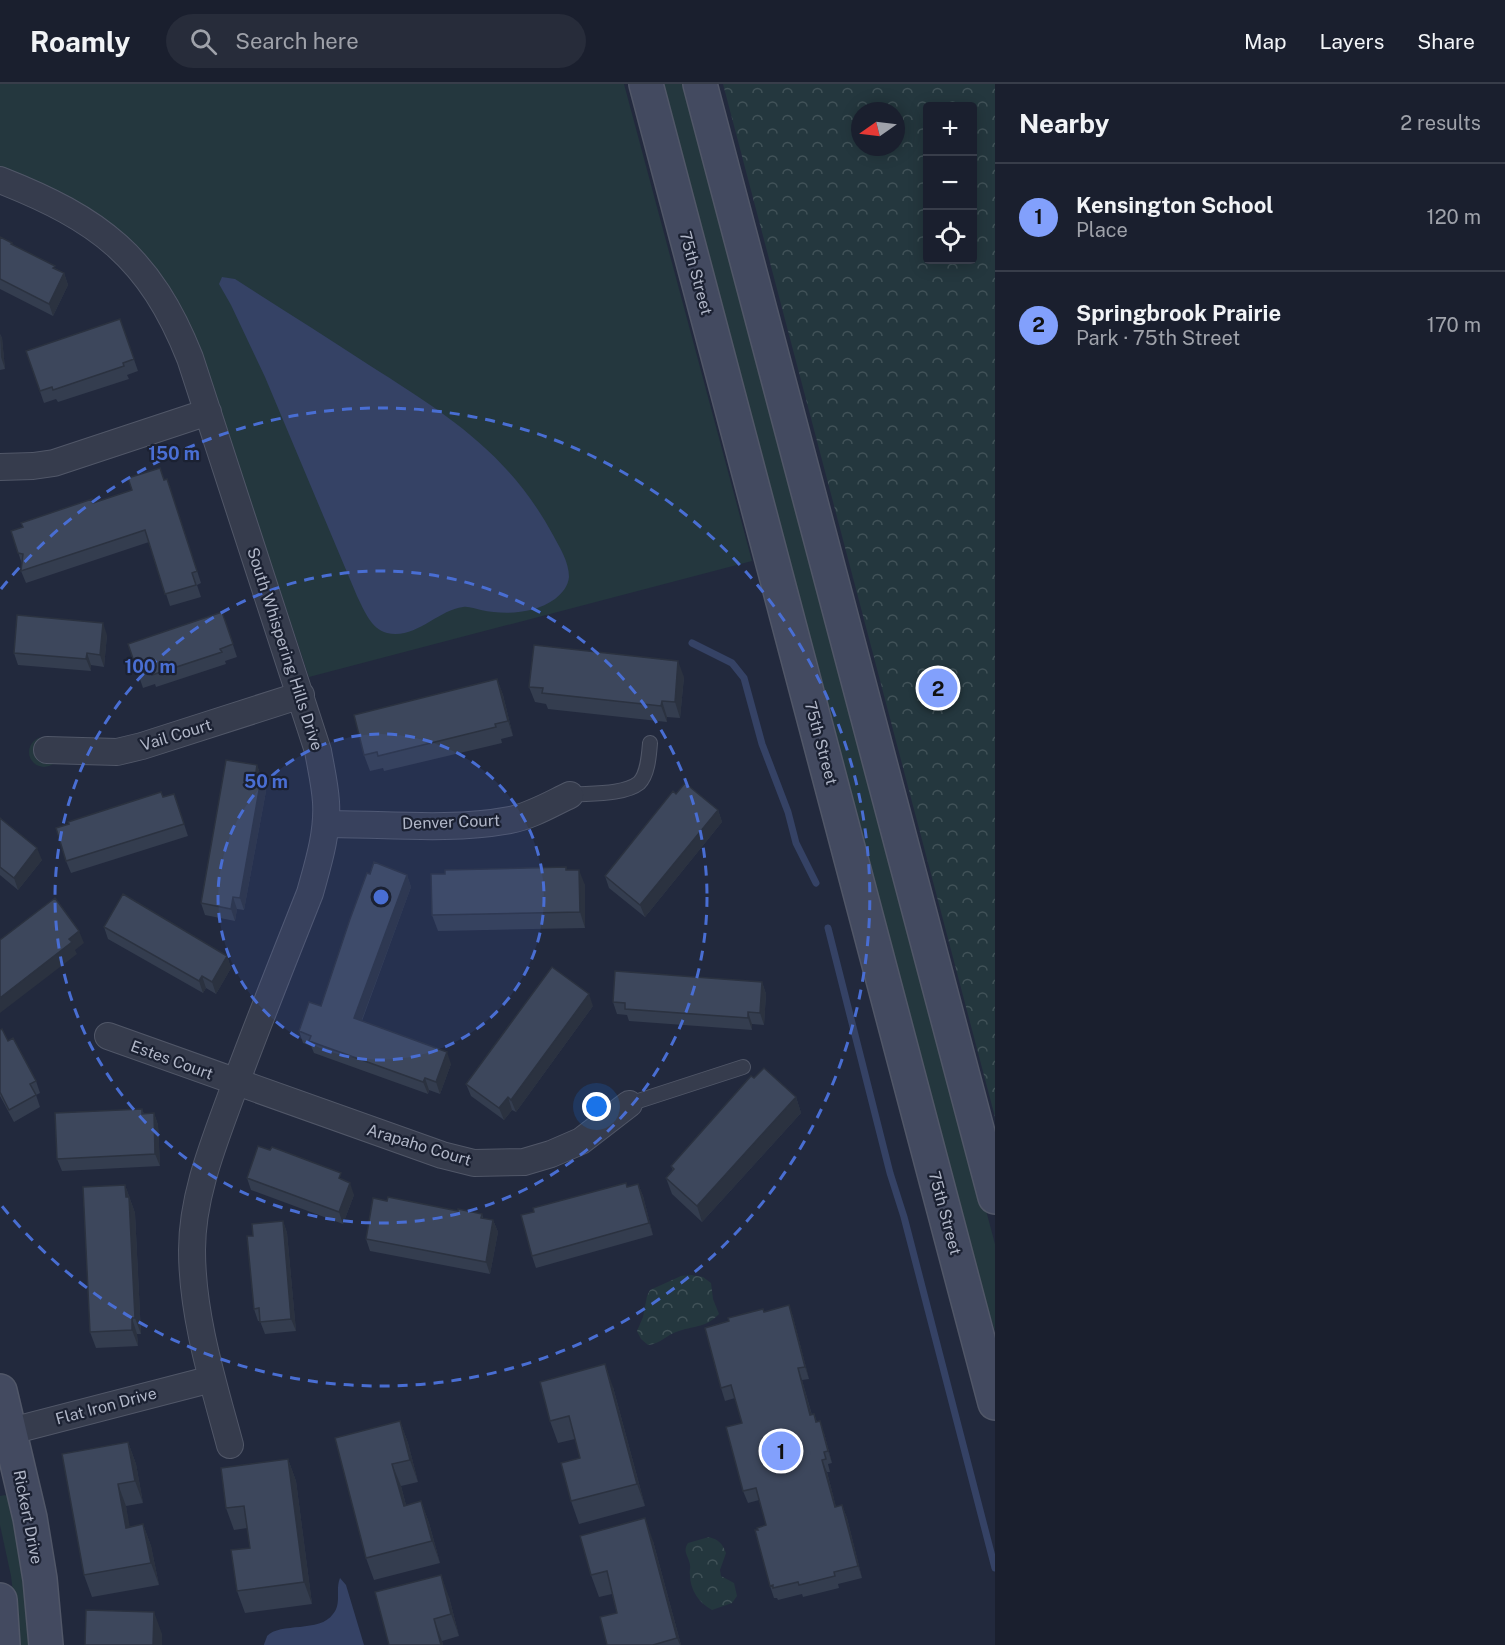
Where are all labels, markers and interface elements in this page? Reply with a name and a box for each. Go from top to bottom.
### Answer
search box [166,14,586,68]
text: Roamly [30,25,130,58]
icon: search [187,25,220,58]
text: Search here [235,28,359,54]
text: Map [1244,29,1287,54]
text: Layers [1320,29,1384,54]
text: Share [1417,29,1475,54]
north arrow [851,102,905,156]
map controls [923,102,977,264]
button: + [923,102,977,156]
text: Nearby [1019,108,1109,139]
text: 2 results [1400,111,1481,135]
button: − [923,156,977,210]
text: Kensington School [1076,192,1274,218]
text: 1 [1034,205,1043,229]
text: 120 m [1427,205,1481,229]
button: locate [923,210,977,264]
text: Place [1076,218,1128,242]
street label: 75th Street [676,229,716,317]
text: Springbrook Prairie [1076,300,1281,326]
text: 2 [1032,313,1045,337]
text: 170 m [1427,313,1481,337]
text: Park · 75th Street [1076,326,1240,350]
text: 150 m [148,443,200,464]
street label: South Whispering Hills Drive [243,545,327,753]
text: 100 m [124,656,176,677]
pin: 2 [918,666,958,710]
street label: 75th Street [801,699,841,787]
street label: Vail Court [138,715,214,755]
text: 50 m [244,771,288,792]
street label: Denver Court [402,811,500,833]
centre of rings [371,887,391,907]
street label: Estes Court [128,1036,216,1084]
your location [582,1092,611,1121]
street label: Arapaho Court [365,1120,473,1170]
street label: 75th Street [925,1169,965,1257]
street label: Flat Iron Drive [53,1383,159,1429]
pin: 1 [762,1428,800,1474]
street label: Rickert Drive [10,1468,46,1566]

